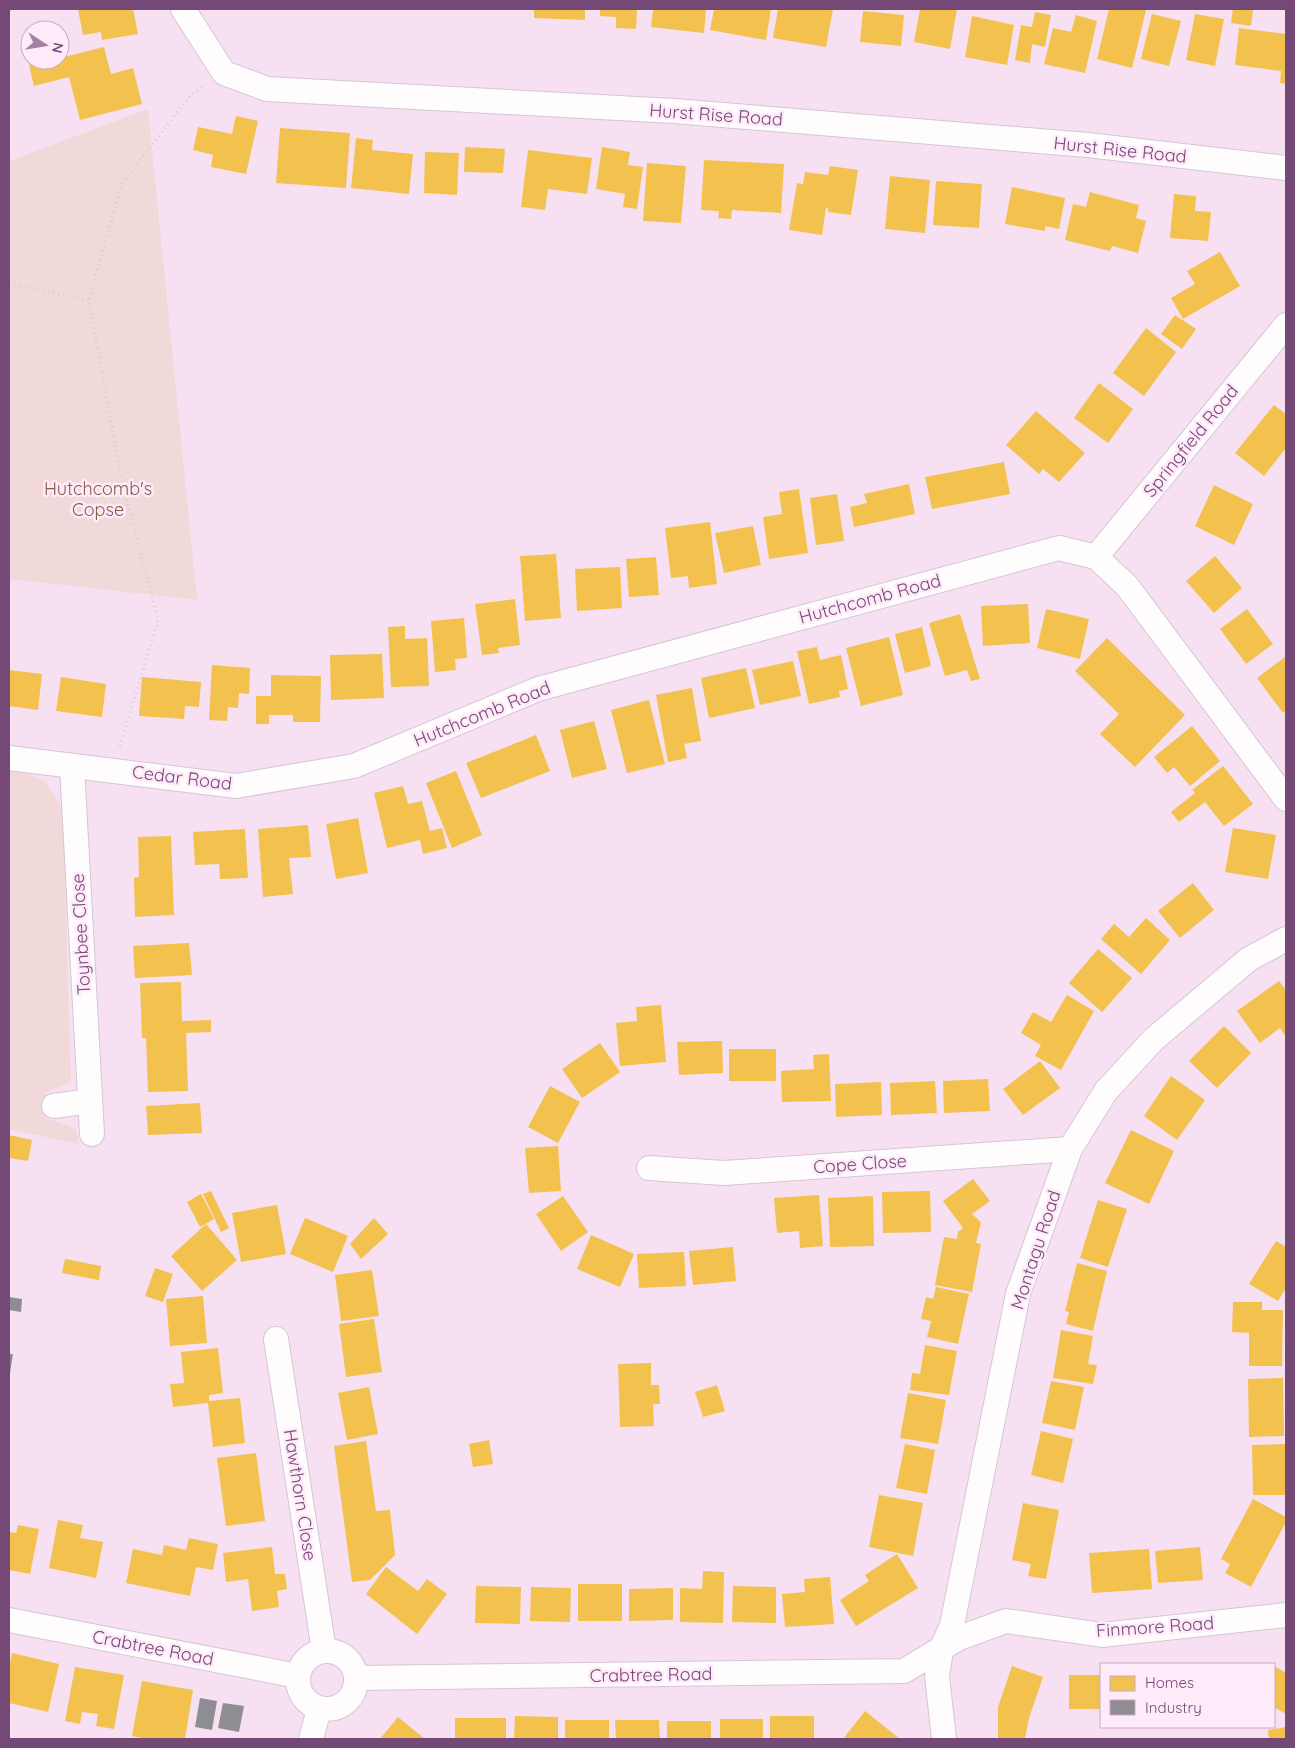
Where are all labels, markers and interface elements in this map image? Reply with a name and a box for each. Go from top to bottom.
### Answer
north arrow [20,20,70,70]
text: N [48,41,68,55]
street label: Hurst Rise Road [649,98,784,131]
street label: Hurst Rise Road [1052,131,1188,168]
street label: Springfield Road [1138,380,1243,502]
park label: Hutchcomb's Copse [44,477,152,521]
street label: Hutchcomb Road [796,569,943,629]
street label: Hutchcomb Road [410,676,554,752]
street label: Cedar Road [131,760,233,795]
street label: Toynbee Close [66,873,95,995]
street label: Cope Close [812,1149,908,1178]
street label: Montagu Road [1005,1187,1066,1312]
street label: Hawthorn Close [279,1428,322,1562]
street label: Finmore Road [1095,1611,1215,1642]
street label: Crabtree Road [91,1625,216,1671]
street label: Crabtree Road [589,1662,713,1687]
legend [1100,1663,1275,1728]
text: Homes [1145,1673,1194,1692]
text: Industry [1145,1698,1202,1717]

